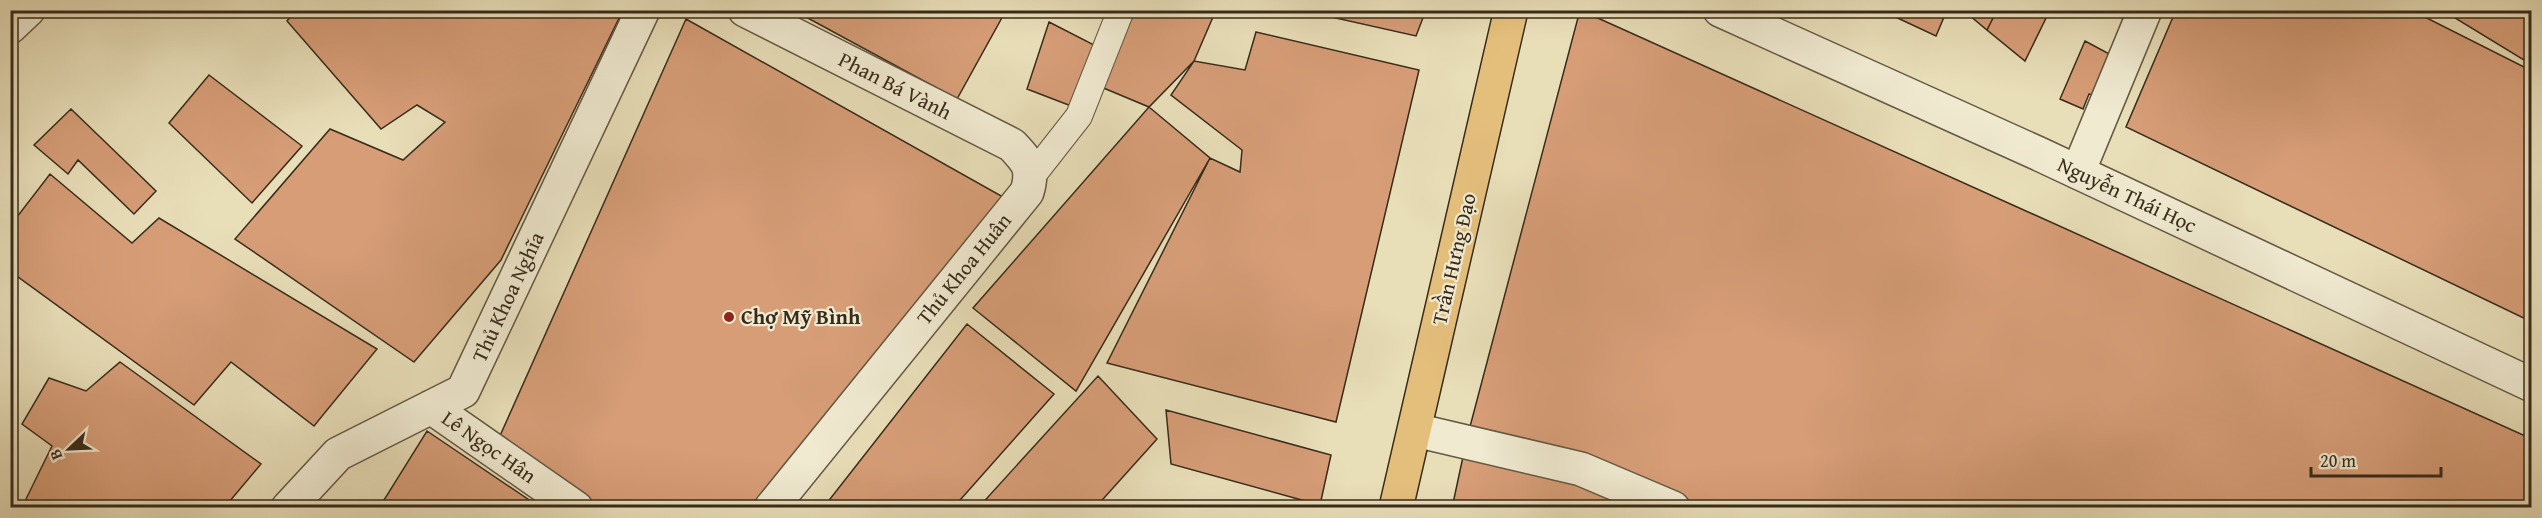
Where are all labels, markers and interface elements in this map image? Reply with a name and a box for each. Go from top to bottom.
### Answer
street label: Phan Bá Vành [833,44,957,127]
street label: Nguyễn Thái Học [2053,149,2202,240]
street label: Trần Hưng Đạo [1423,190,1484,328]
street label: Thủ Khoa Huân [909,206,1019,331]
street label: Thủ Khoa Nghĩa [464,226,551,367]
place label: Chợ Mỹ Bình [741,301,861,332]
marker: Chợ Mỹ Bình [722,310,736,324]
street label: Lê Ngọc Hân [436,403,543,491]
north arrow [39,419,99,479]
scale bar [2311,440,2442,478]
text: B [42,446,68,464]
text: 20 m [2320,447,2356,474]

